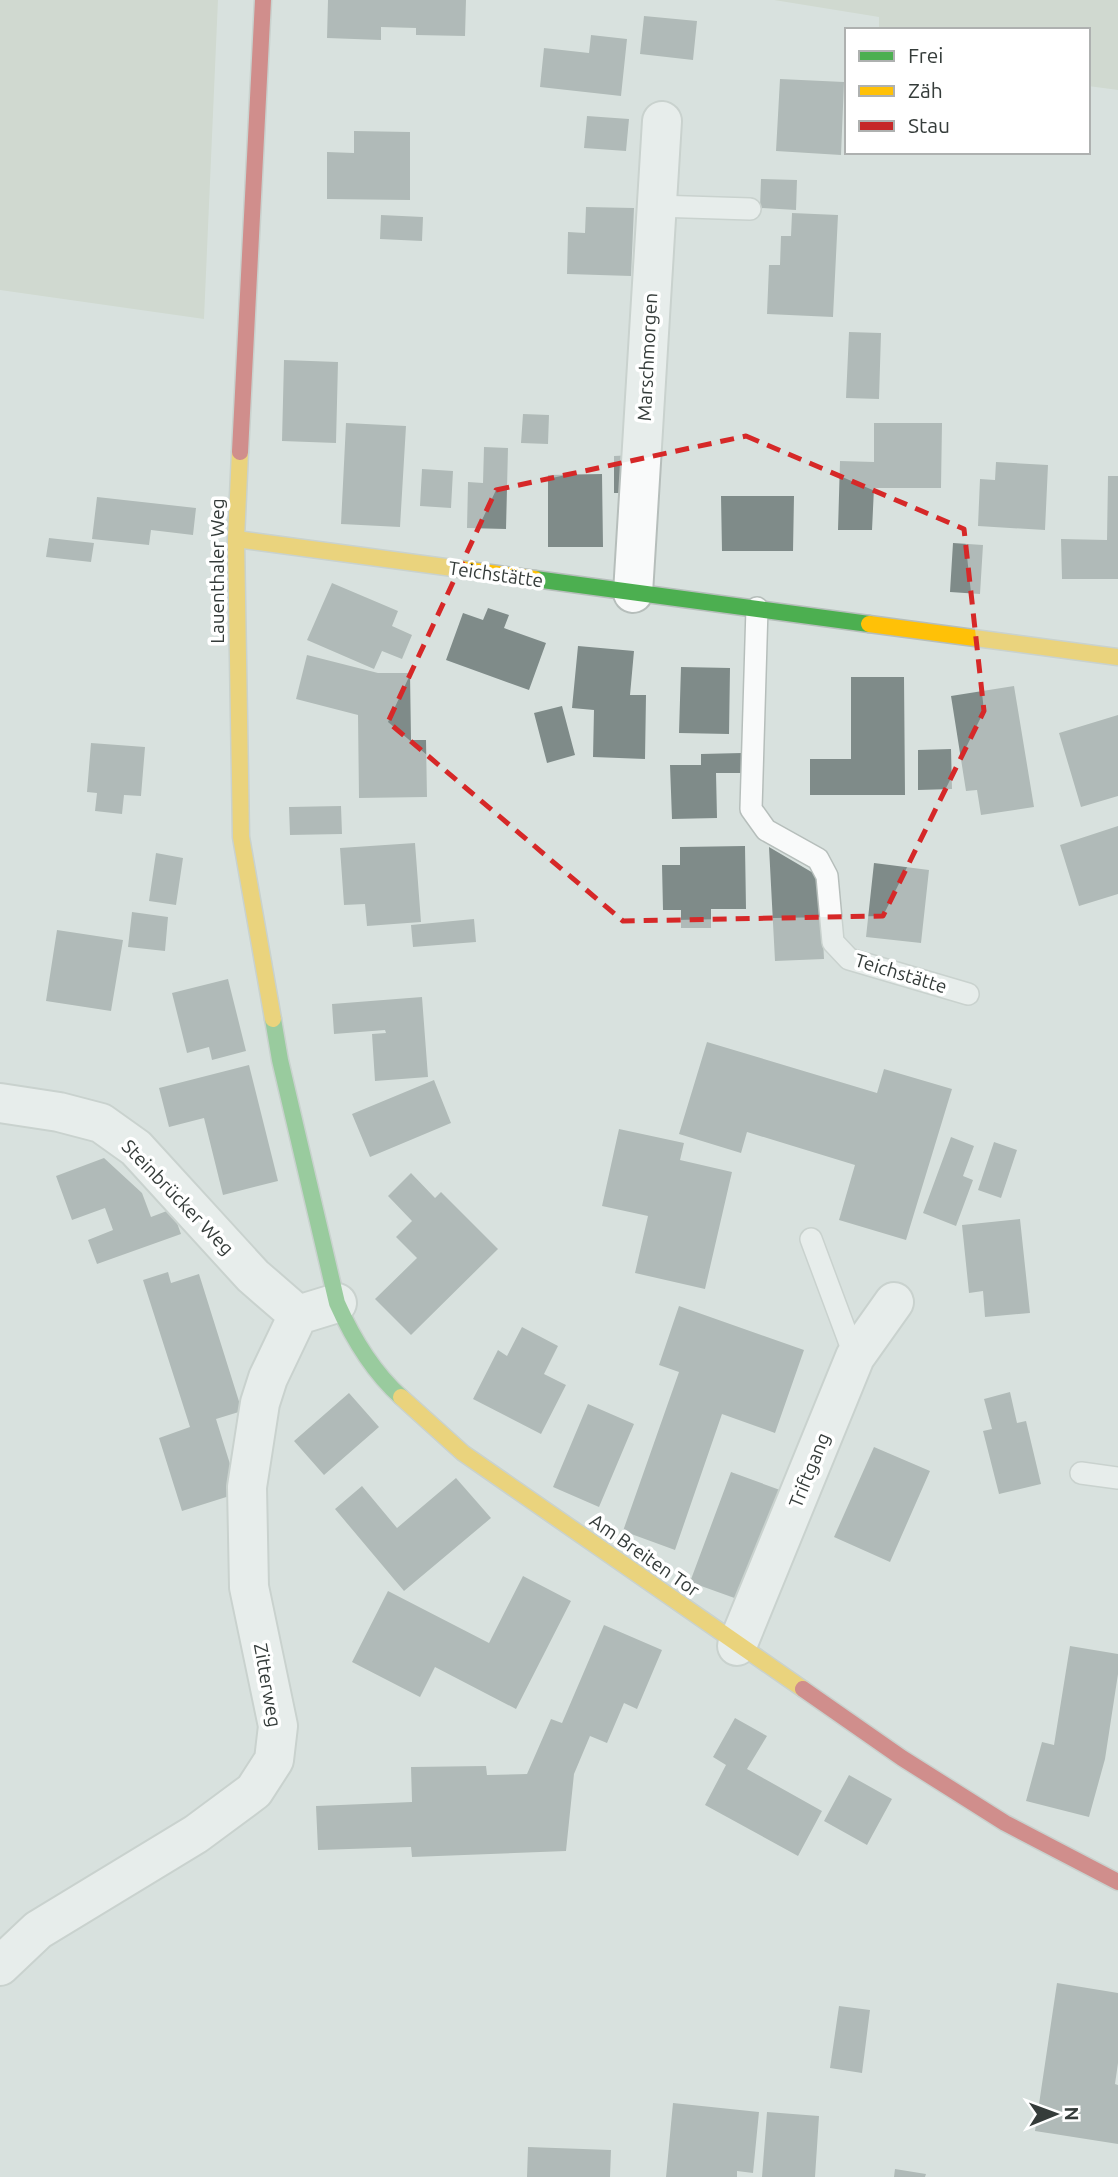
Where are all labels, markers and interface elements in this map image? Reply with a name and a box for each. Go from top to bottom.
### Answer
legend [845,28,1090,154]
text: Frei [908,43,943,67]
text: Zäh [908,78,943,102]
text: Stau [908,113,950,137]
street label: Marschmorgen [633,292,661,422]
street label: Lauenthaler Weg [206,498,228,644]
street label: Teichstätte [447,556,545,592]
street label: Teichstätte [852,949,950,997]
street label: Steinbrücker Weg [118,1135,238,1259]
street label: Triftgang [784,1429,834,1511]
street label: Am Breiten Tor [586,1509,704,1601]
street label: Zitterweg [250,1641,286,1729]
north arrow [1020,2079,1090,2149]
text: N [1061,2106,1083,2121]

